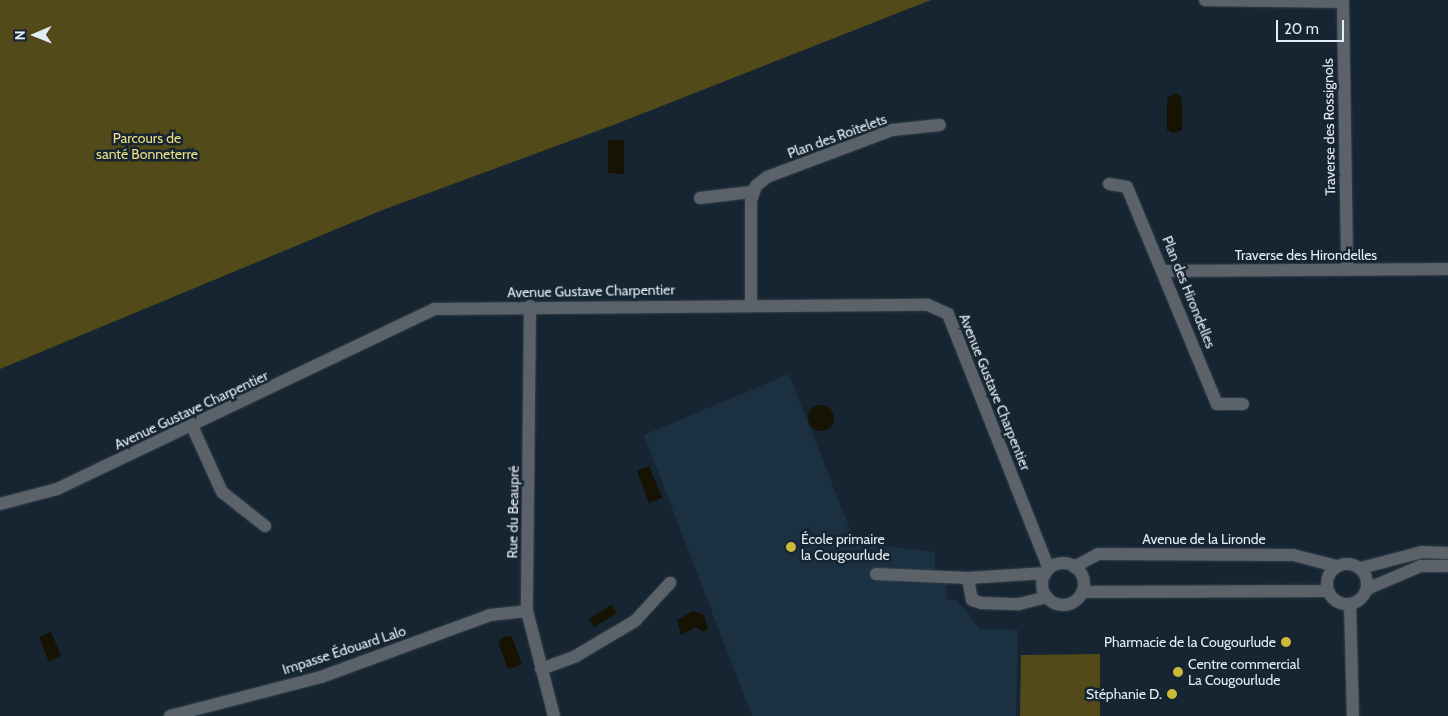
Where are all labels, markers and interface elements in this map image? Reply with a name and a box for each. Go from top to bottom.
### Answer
north arrow [10,10,60,60]
scale bar [1278,10,1346,42]
text: 20 m [1284,20,1319,38]
text: N [11,30,29,40]
street label: Traverse des Rossignols [1319,58,1339,196]
street label: Plan des Roitelets [785,110,889,162]
park label: Parcours de santé Bonneterre [96,130,198,162]
street label: Plan des Hirondelles [1159,233,1219,351]
street label: Traverse des Hirondelles [1235,247,1377,263]
street label: Avenue Gustave Charpentier [507,281,675,301]
street label: Avenue Gustave Charpentier [956,311,1034,473]
street label: Avenue Gustave Charpentier [112,367,270,453]
street label: Rue du Beaupré [504,465,522,559]
place label: École primaire la Cougourlude [801,531,890,564]
street label: Avenue de la Lironde [1142,531,1266,547]
marker: École primaire la Cougourlude [785,541,797,553]
street label: Impasse Édouard Lalo [280,622,408,678]
place label: Pharmacie de la Cougourlude [1104,634,1276,650]
marker: Pharmacie de la Cougourlude [1280,636,1292,648]
place label: Centre commercial La Cougourlude [1188,656,1300,689]
marker: Centre commercial La Cougourlude [1172,666,1184,678]
place label: Stéphanie D. [1086,686,1162,702]
marker: Stéphanie D. [1166,688,1178,700]

